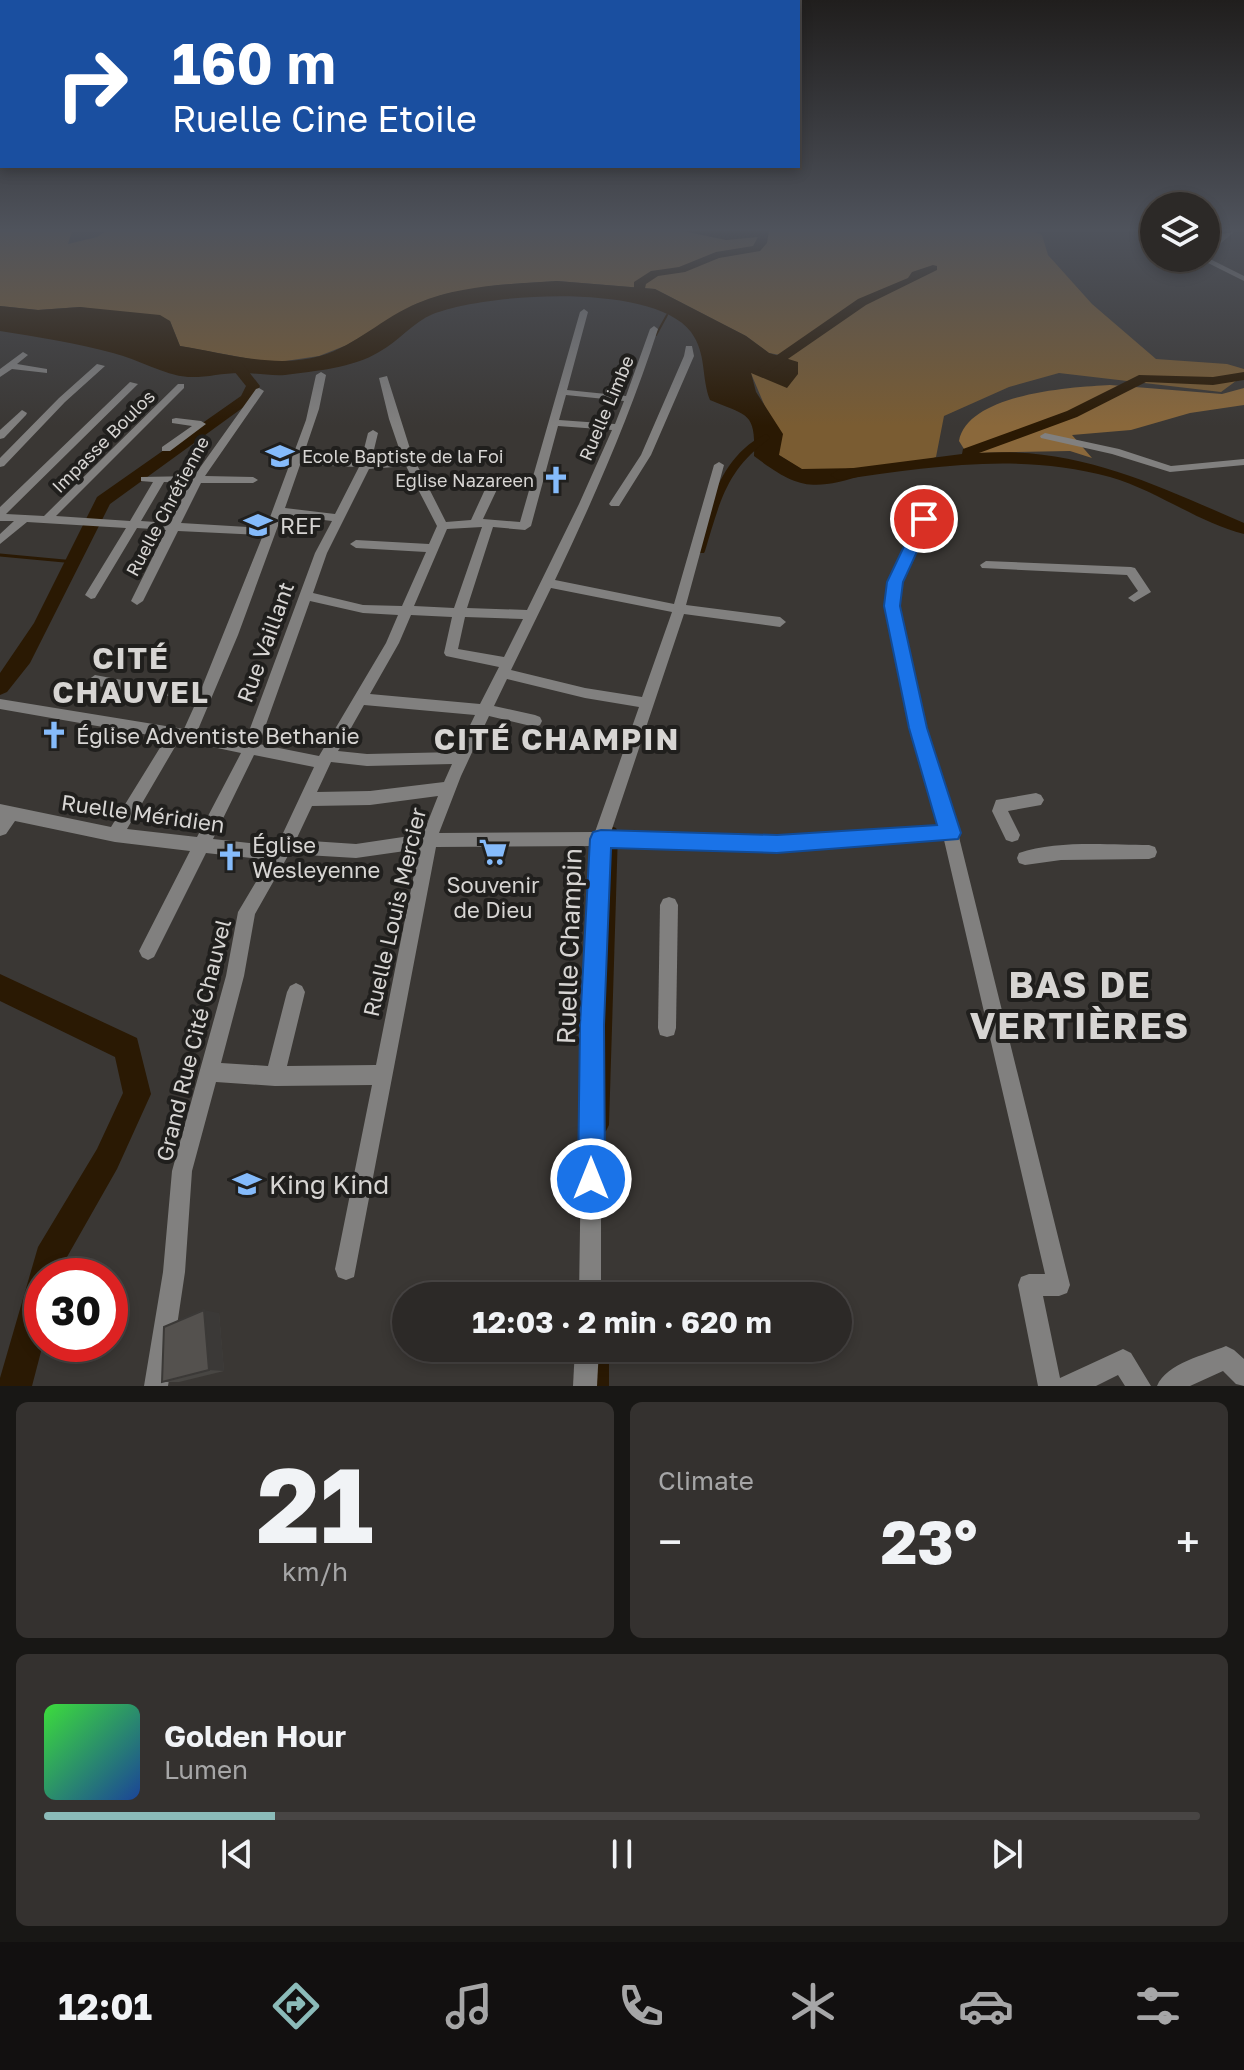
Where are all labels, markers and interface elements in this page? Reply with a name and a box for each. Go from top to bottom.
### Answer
text: 160 m [172,29,336,96]
icon: right [40,32,144,136]
text: Ruelle Cine Etoile [172,97,477,140]
map controls [1140,192,1220,272]
button: layers [1140,192,1220,272]
street label: Ruelle Limbe [574,352,638,464]
street label: Impasse Boulos [47,385,159,497]
street label: Ruelle Chrétienne [121,432,213,580]
school or university icon: Ecole Baptiste de la Foi [265,441,295,471]
place label: Ecole Baptiste de la Foi [302,445,504,467]
church icon: Eglise Nazareen [541,465,571,495]
place label: Eglise Nazareen [395,469,534,491]
pin [890,485,958,553]
icon: arrive [902,497,946,541]
school or university icon: REF [243,510,273,540]
place label: REF [280,512,321,539]
street label: Rue Vaillant [231,578,299,706]
district label: CITÉ CHAUVEL [52,640,210,710]
church icon: Église Adventiste Bethanie [39,720,69,750]
district label: CITÉ CHAMPIN [434,721,680,757]
place label: Église Adventiste Bethanie [76,722,359,749]
street label: Ruelle Méridien [60,788,226,838]
street label: Ruelle Louis Mercier [357,804,431,1019]
place label: Église Wesleyenne [252,831,380,883]
supermarket icon: Souvenir de Dieu [478,837,508,867]
church icon: Église Wesleyenne [215,842,245,872]
street label: Ruelle Champin [550,847,588,1045]
place label: Souvenir de Dieu [446,871,540,923]
street label: Grand Rue Cité Chauvel [150,916,236,1164]
district label: BAS DE VERTIÈRES [970,963,1190,1047]
position arrow [549,1137,633,1221]
school or university icon: King Kind [232,1169,262,1199]
place label: King Kind [269,1169,389,1200]
speed limit sign: 30 [24,1258,128,1362]
text: 12:03 · 2 min · 620 m [472,1304,772,1340]
text: 21 [256,1441,374,1566]
text: Climate [658,1465,754,1496]
text: 23° [881,1505,977,1577]
text: − [658,1515,682,1568]
text: + [1176,1515,1200,1568]
text: km/h [282,1556,348,1587]
text: Golden Hour [164,1718,346,1754]
text: Lumen [164,1754,248,1785]
icon: previous [215,1832,259,1876]
icon: pause [600,1832,644,1876]
icon: next [985,1832,1029,1876]
icon: directions [268,1978,324,2034]
icon: music [441,1978,497,2034]
icon: phone [613,1978,669,2034]
icon: climate [785,1978,841,2034]
icon: car [958,1978,1014,2034]
icon: filters [1130,1978,1186,2034]
text: 12:01 [58,1985,152,2028]

